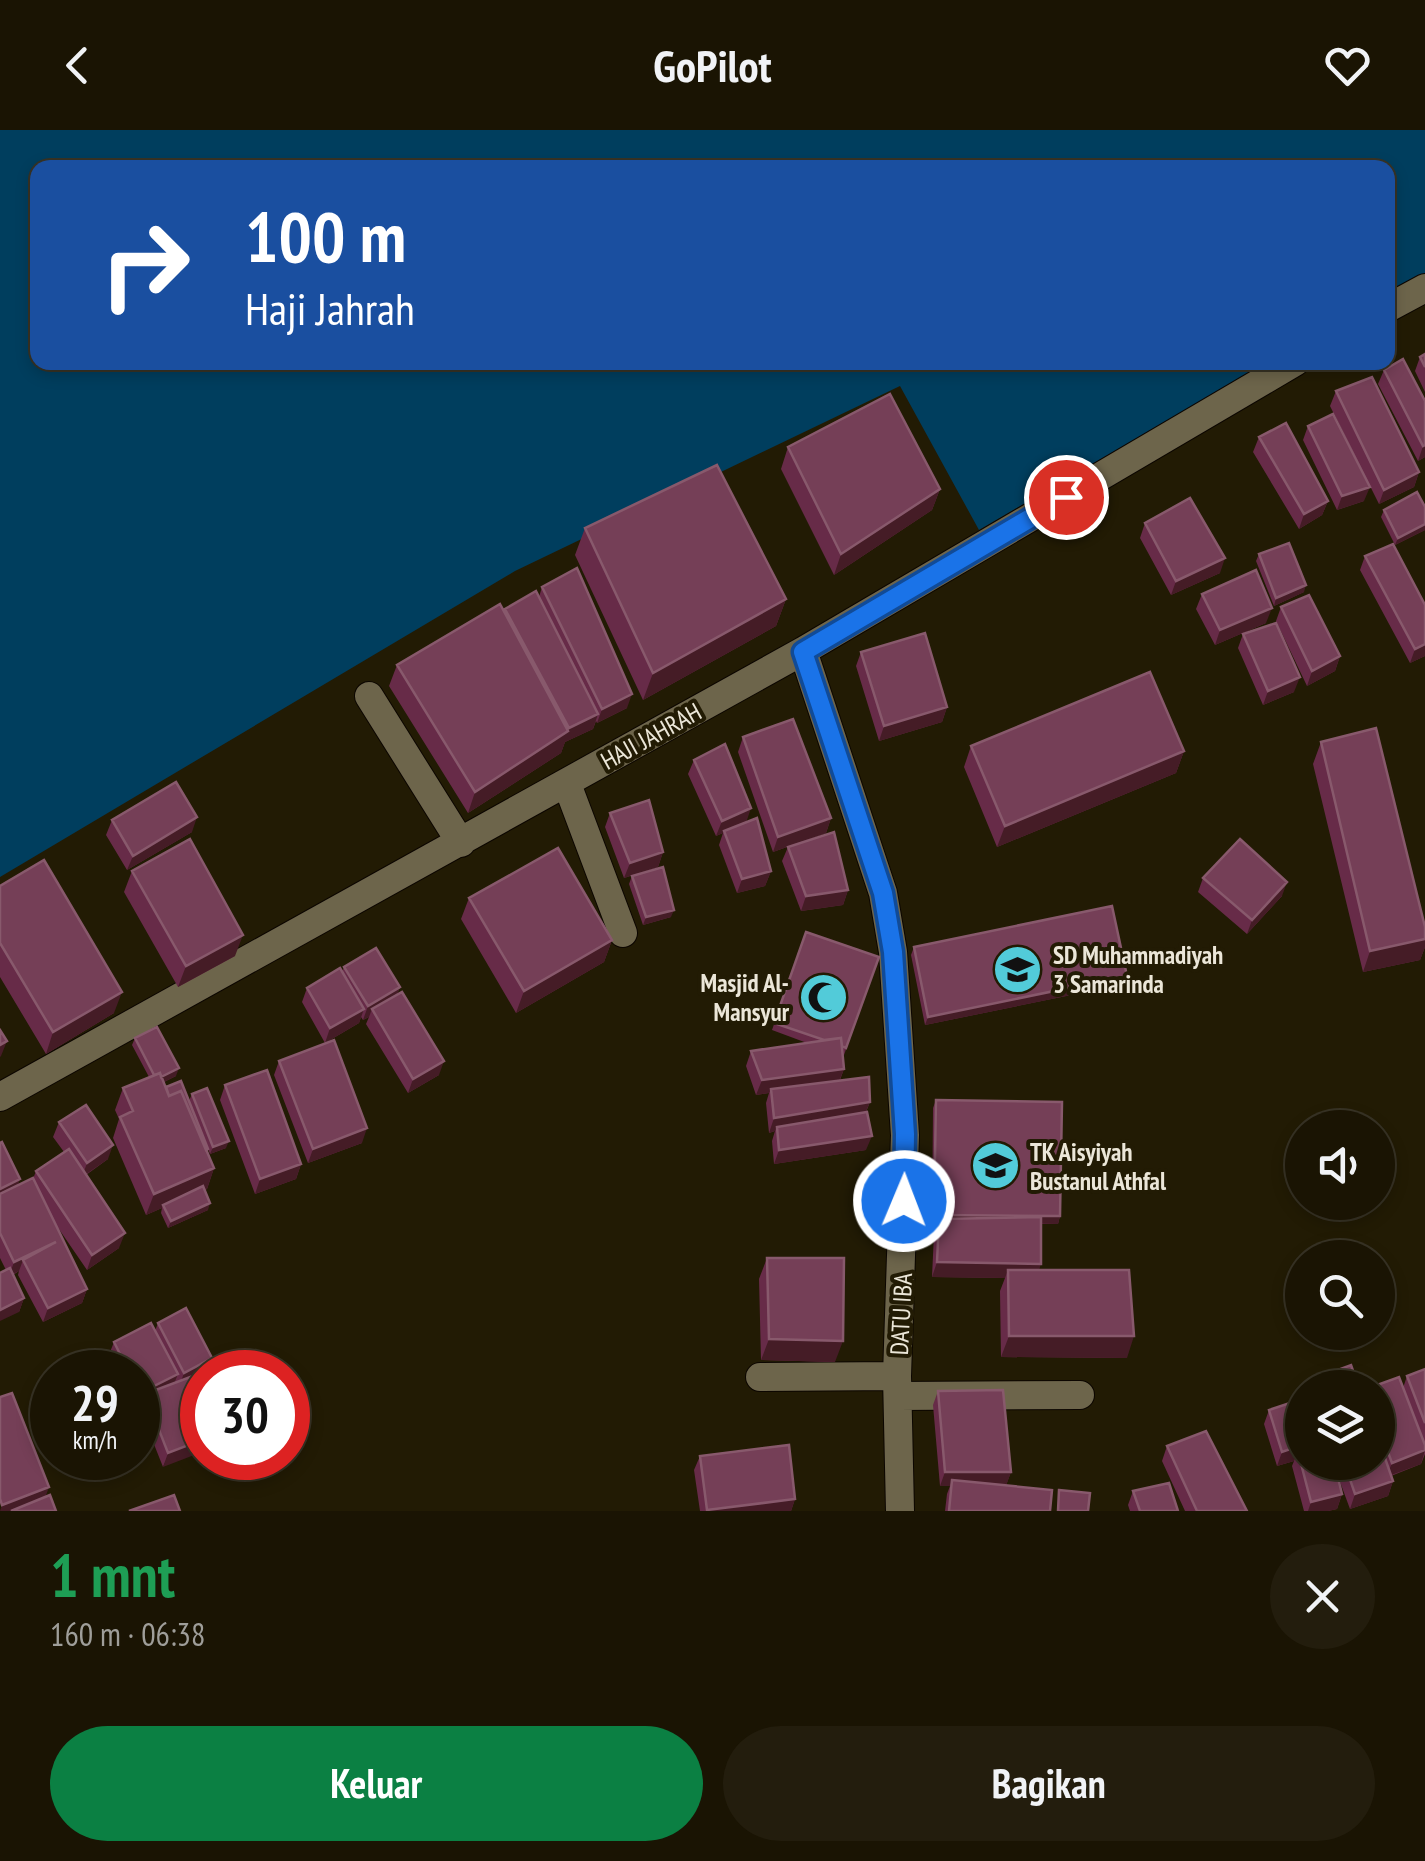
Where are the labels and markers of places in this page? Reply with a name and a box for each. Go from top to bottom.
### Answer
pin [1024,455,1109,540]
place label: SD Muhammadiyah 3 Samarinda [1053,939,1223,1000]
school or university icon: SD Muhammadiyah 3 Samarinda [992,943,1044,995]
place label: Masjid Al- Mansyur [701,967,790,1028]
mosque icon: Masjid Al- Mansyur [798,971,850,1023]
place label: TK Aisyiyah Bustanul Athfal [1030,1136,1167,1197]
school or university icon: TK Aisyiyah Bustanul Athfal [969,1140,1021,1192]

